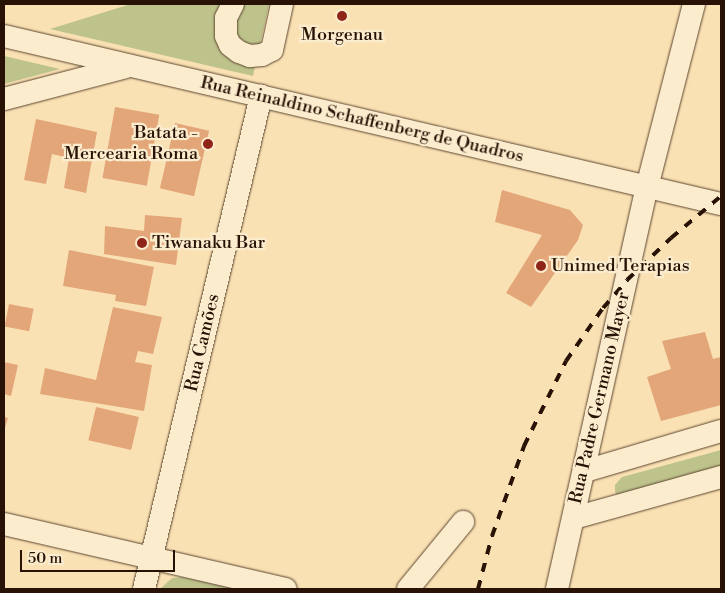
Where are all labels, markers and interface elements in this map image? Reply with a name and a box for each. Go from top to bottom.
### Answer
marker: Morgenau [336,10,348,22]
place label: Morgenau [301,24,383,46]
street label: Rua Reinaldino Schaffenberg de Quadros [198,72,526,168]
place label: Batata - Mercearia Roma [64,123,198,166]
marker: Batata - Mercearia Roma [202,138,214,150]
place label: Tiwanaku Bar [152,232,265,254]
marker: Tiwanaku Bar [136,237,148,249]
place label: Unimed Terapias [551,255,690,277]
marker: Unimed Terapias [535,260,547,272]
street label: Rua Padre Germano Mayer [565,290,635,506]
street label: Rua Camões [181,292,225,394]
scale bar [22,540,178,572]
text: 50 m [28,549,62,568]

